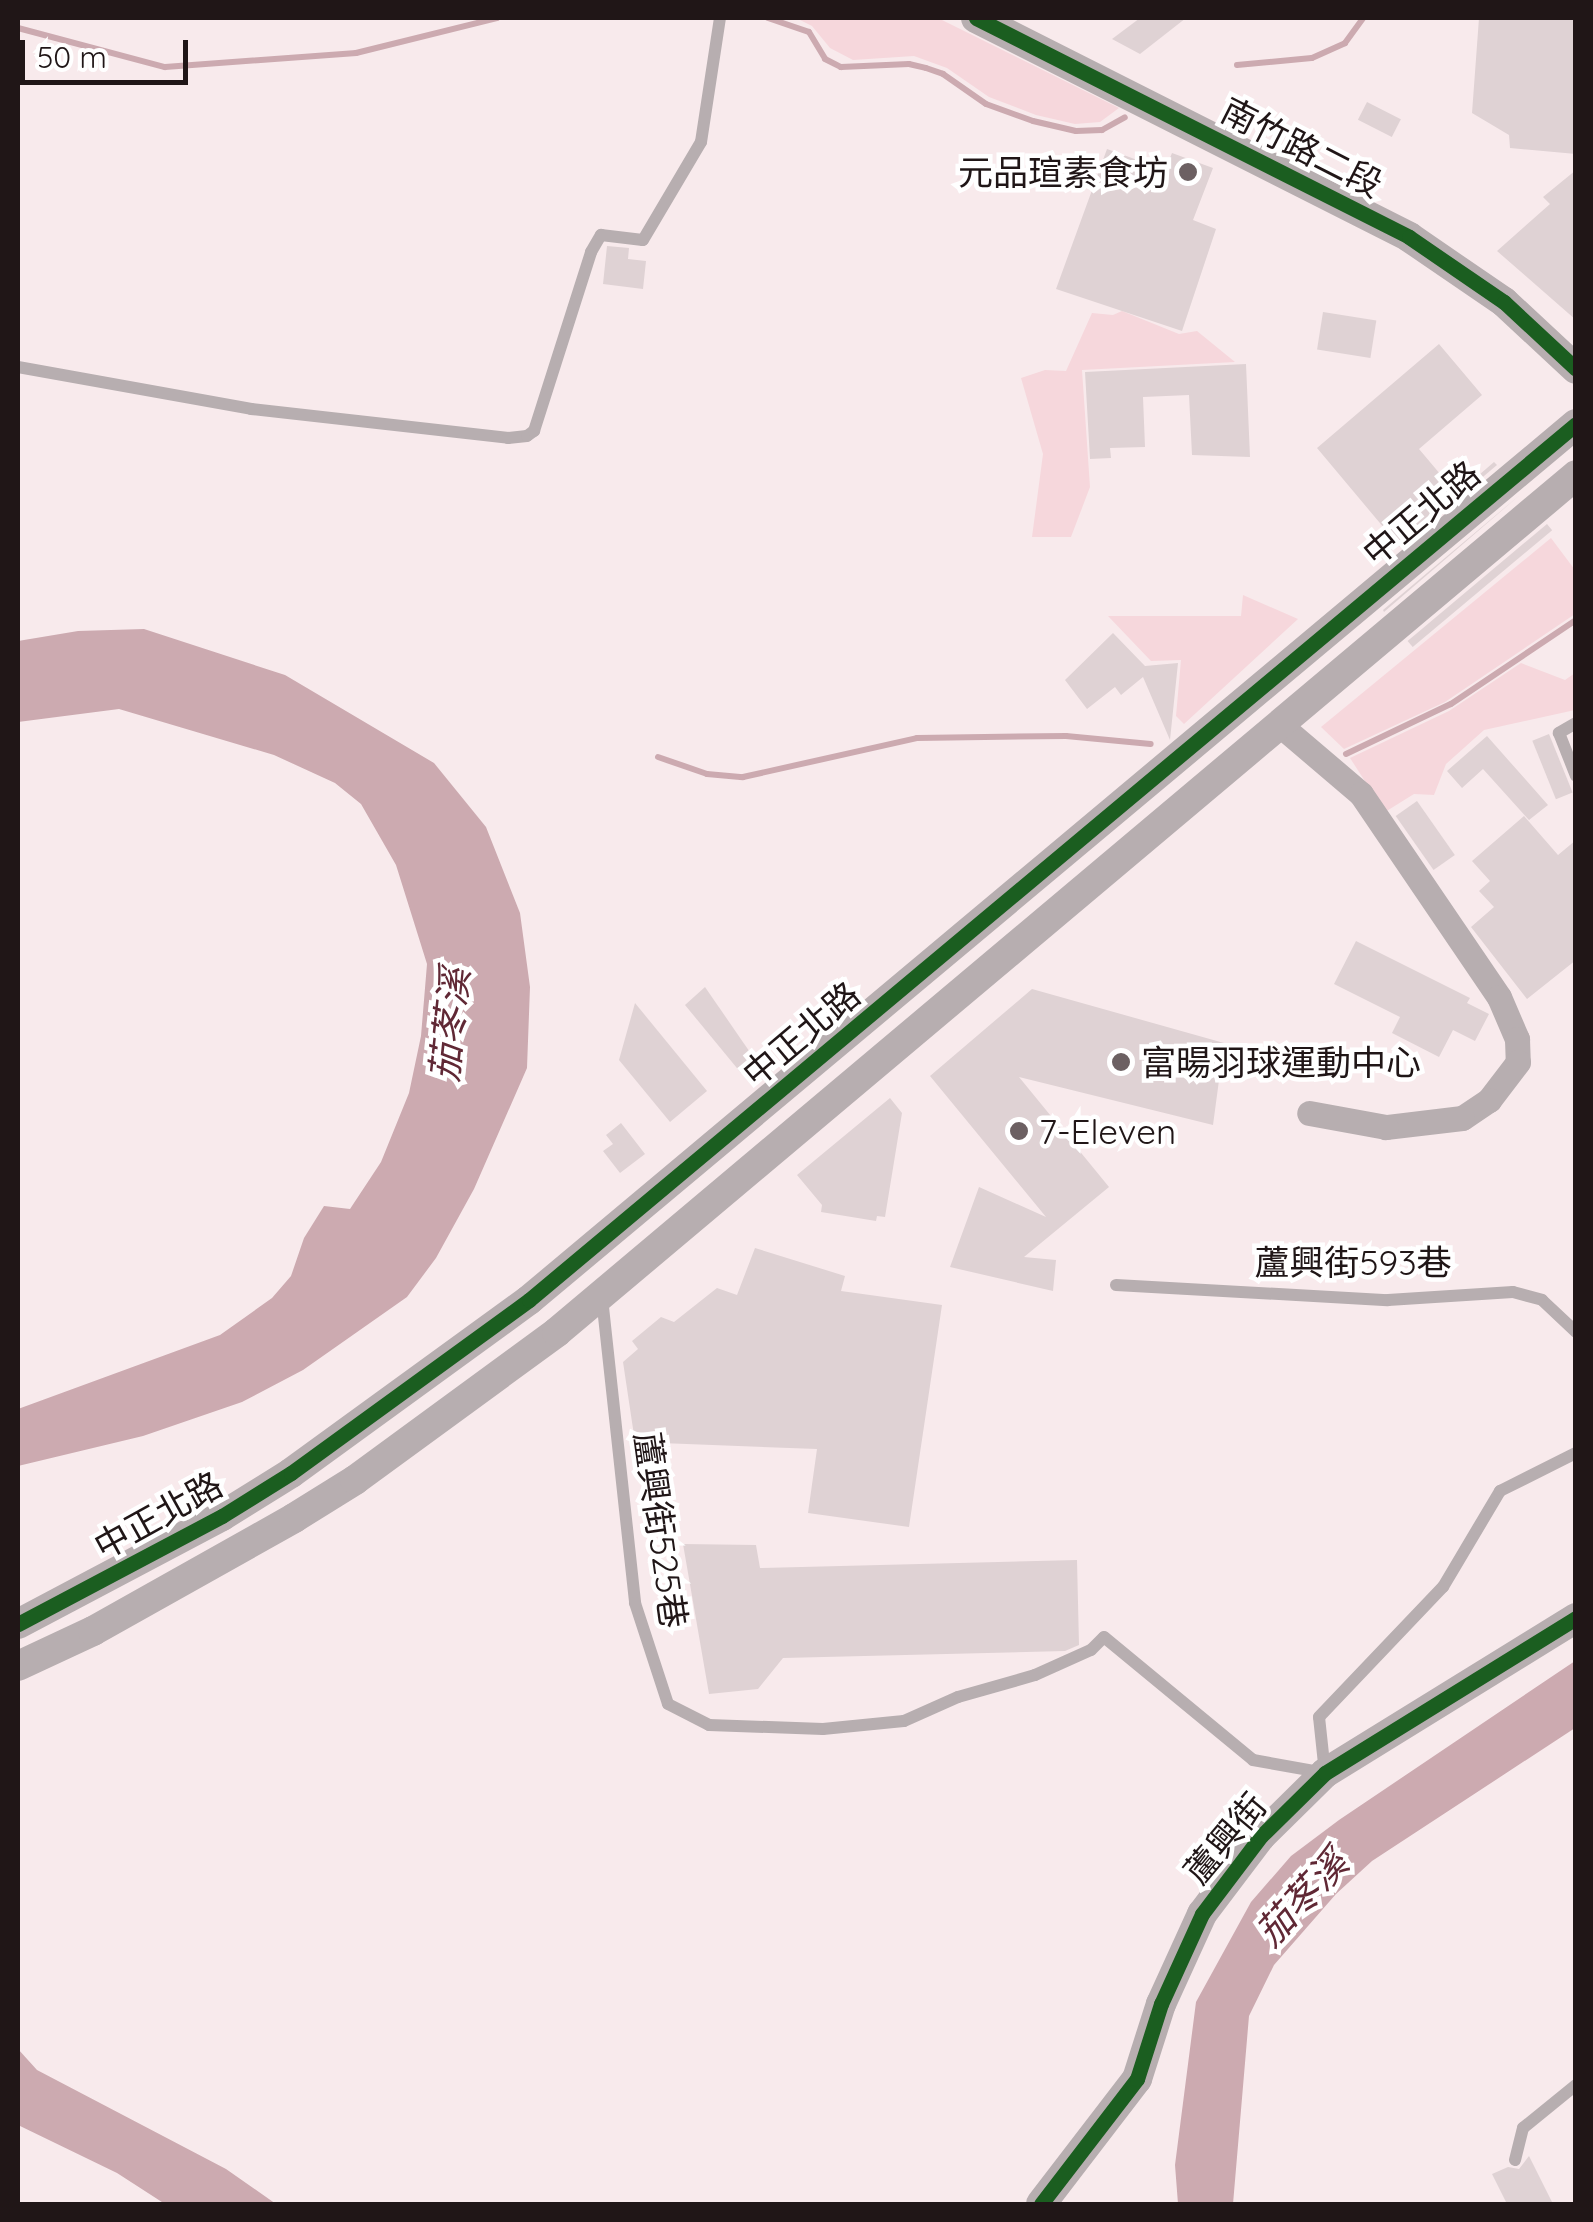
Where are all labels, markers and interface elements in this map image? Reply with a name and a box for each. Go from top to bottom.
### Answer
scale bar [25,20,192,82]
text: 50 m [37,38,107,76]
street label: 南竹路二段 [1215,89,1389,205]
place label: 元品瑄素食坊 [958,151,1168,193]
marker: 元品瑄素食坊 [1177,161,1199,183]
street label: 中正北路 [1354,452,1488,574]
water label: 茄苳溪 [421,966,479,1084]
street label: 中正北路 [734,973,868,1095]
place label: 富暘羽球運動中心 [1141,1041,1421,1083]
marker: 富暘羽球運動中心 [1110,1051,1132,1073]
place label: 7-Eleven [1039,1110,1176,1152]
marker: 7-Eleven [1008,1120,1030,1142]
street label: 蘆興街593巷 [1255,1241,1451,1283]
street label: 蘆興街525巷 [626,1429,696,1631]
street label: 中正北路 [87,1463,229,1567]
street label: 蘆興街 [1175,1784,1275,1892]
water label: 茄苳溪 [1246,1841,1358,1955]

